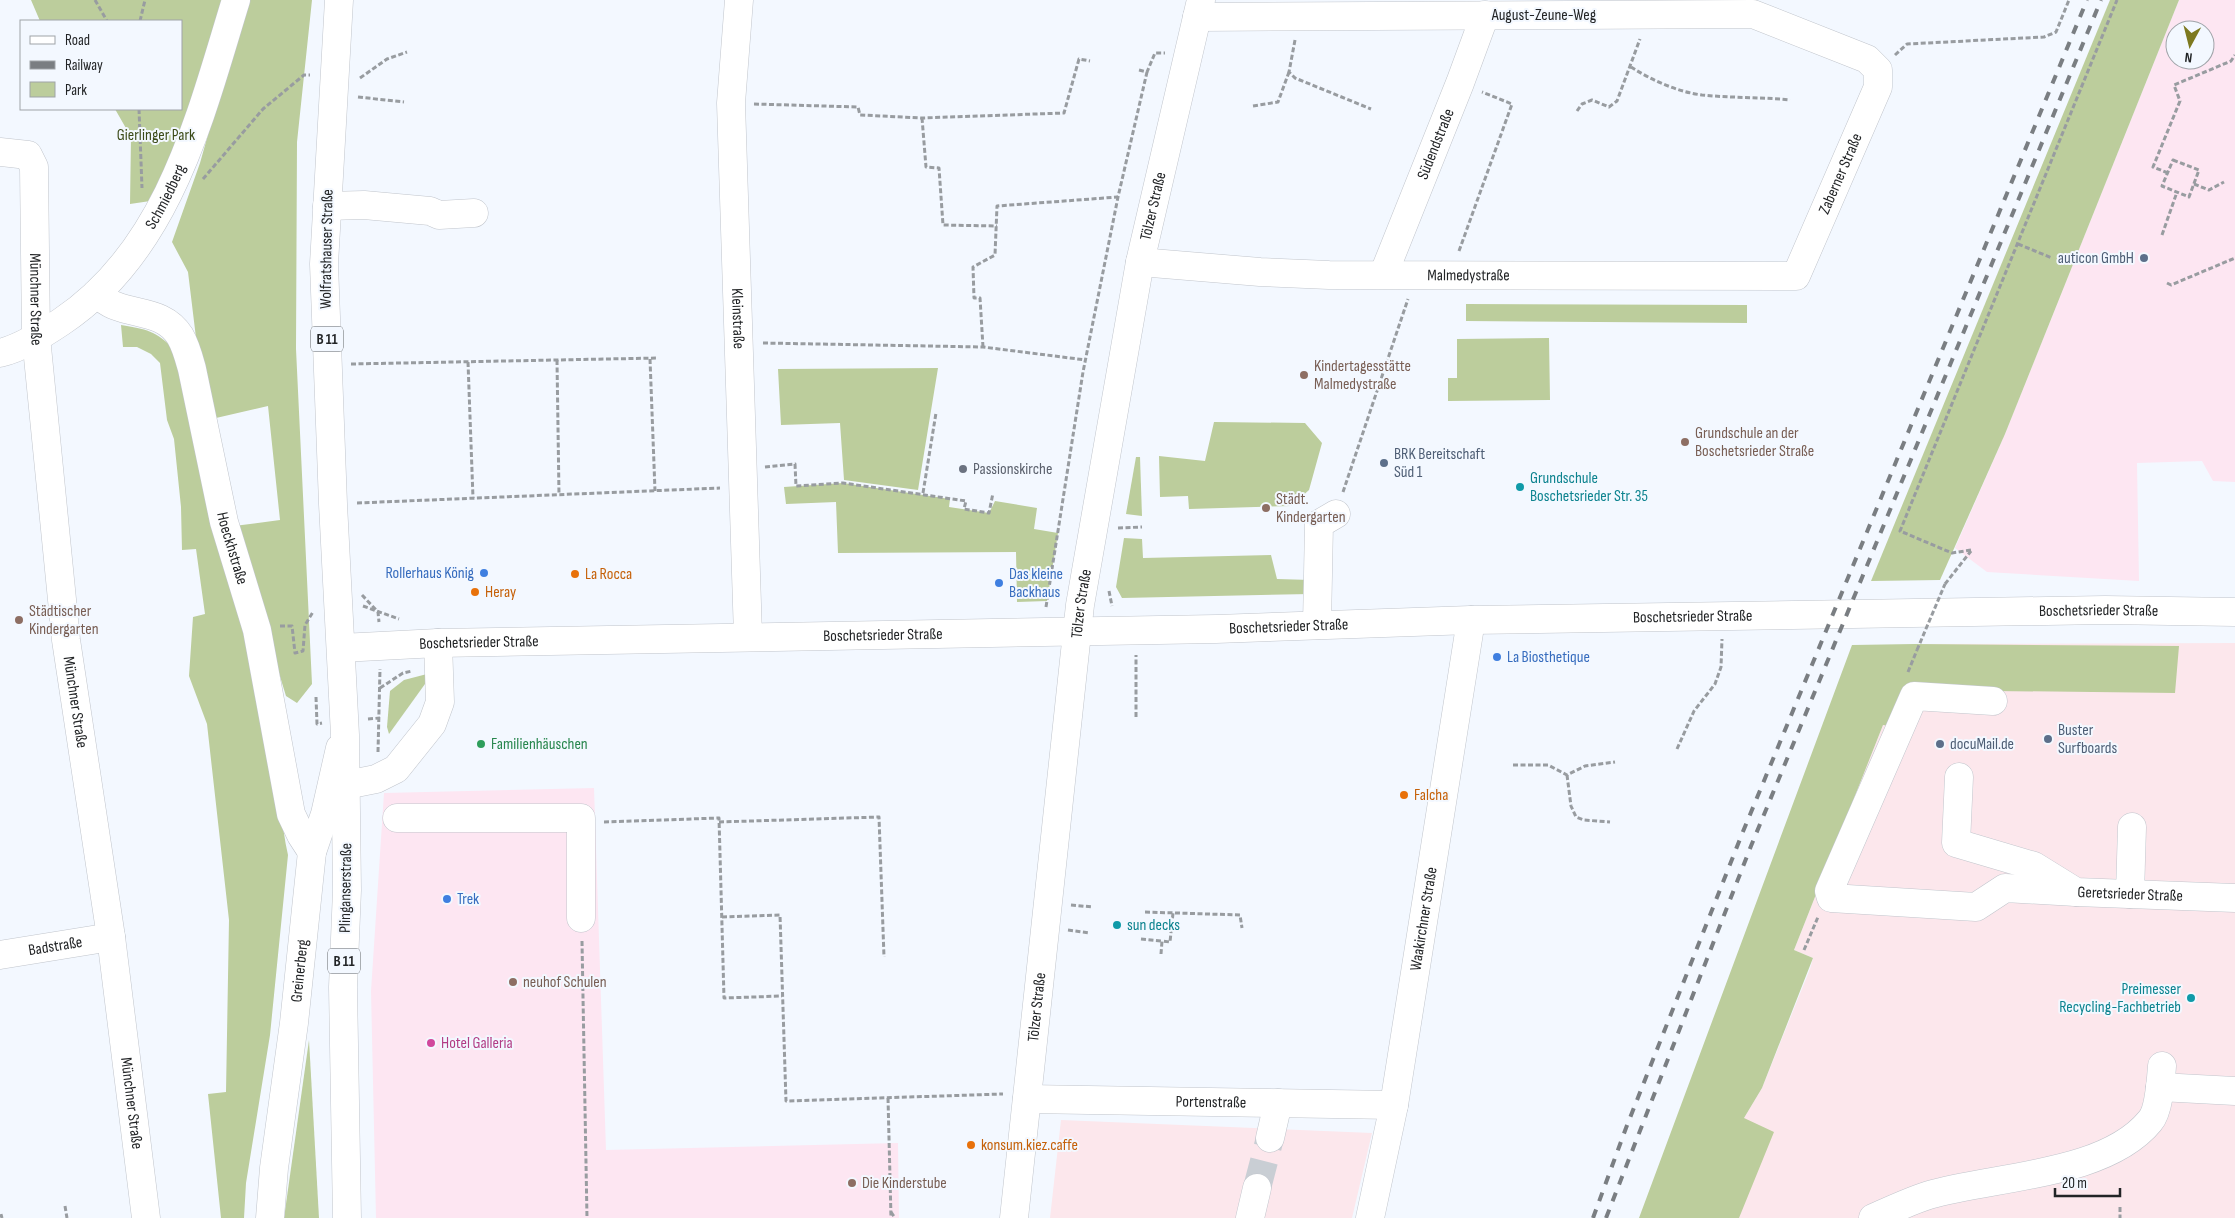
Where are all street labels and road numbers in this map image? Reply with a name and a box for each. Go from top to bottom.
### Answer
street label: August-Zeune-Weg [1491,6,1596,25]
street label: Südendstraße [1413,106,1458,182]
street label: Zaberner Straße [1815,130,1866,217]
street label: Schmiedberg [141,162,190,233]
street label: Tölzer Straße [1136,170,1170,242]
street label: Wolfratshauser Straße [316,189,338,309]
street label: Münchner Straße [26,253,46,346]
street label: Malmedystraße [1427,266,1510,285]
street label: Kleinstraße [727,288,748,349]
road number: B 11 [311,326,343,352]
street label: Hoeckhstraße [213,510,252,587]
street label: Tölzer Straße [1067,568,1096,639]
street label: Boschetsrieder Straße [2039,600,2158,621]
street label: Boschetsrieder Straße [1633,606,1752,627]
street label: Boschetsrieder Straße [1229,615,1349,638]
street label: Boschetsrieder Straße [823,624,943,646]
street label: Boschetsrieder Straße [419,632,539,653]
street label: Münchner Straße [59,655,92,749]
street label: Plinganserstraße [336,843,356,933]
street label: Waakirchner Straße [1406,866,1441,972]
street label: Geretsrieder Straße [2077,883,2183,906]
street label: Badstraße [27,932,84,960]
street label: Greinerberg [287,938,312,1003]
road number: B 11 [328,948,360,974]
street label: Tölzer Straße [1024,972,1050,1043]
street label: Münchner Straße [117,1056,147,1150]
street label: Portenstraße [1176,1092,1246,1112]

